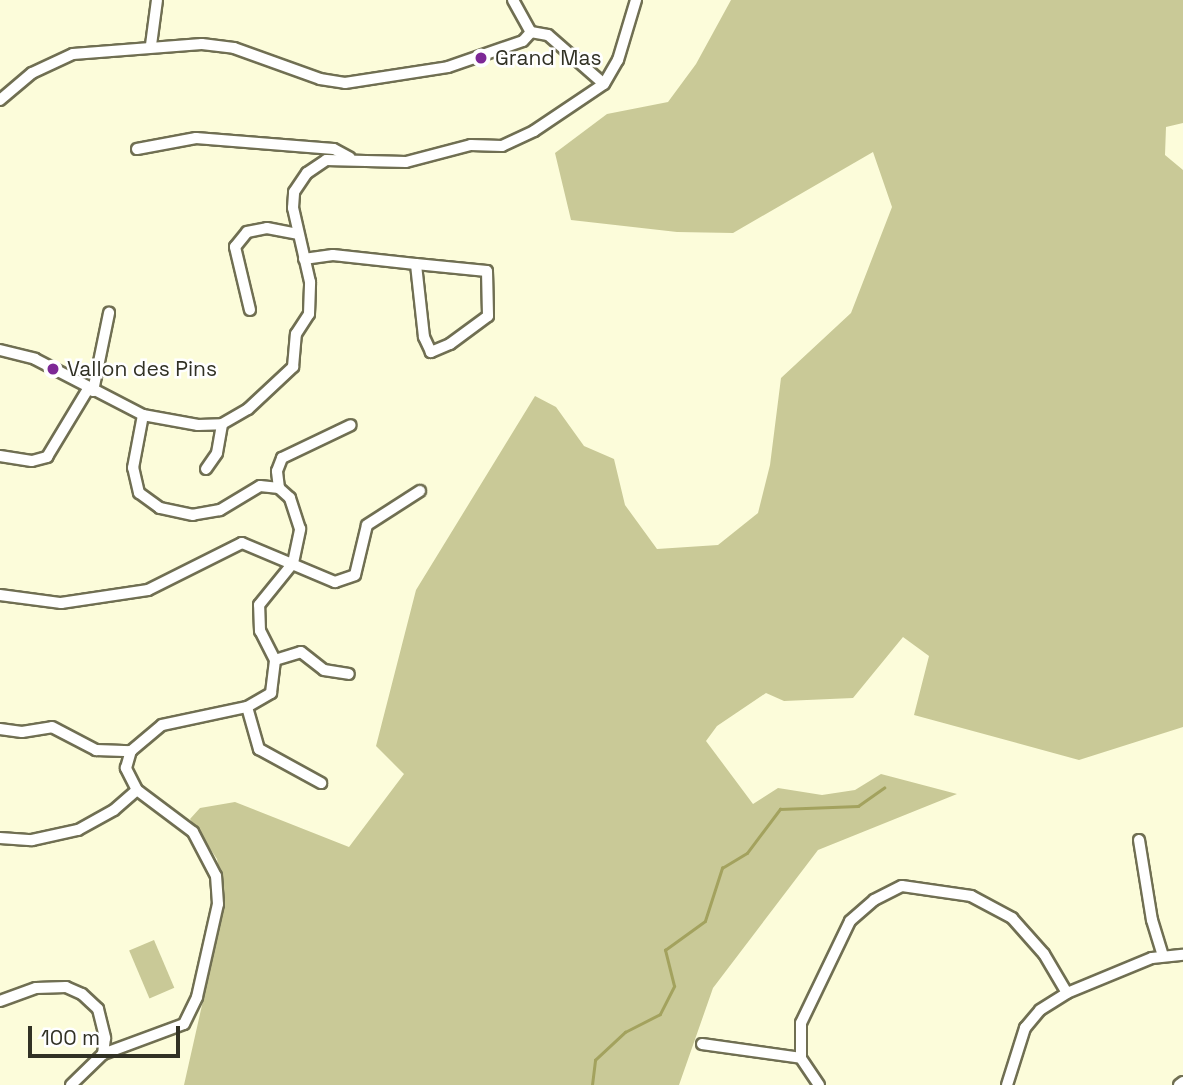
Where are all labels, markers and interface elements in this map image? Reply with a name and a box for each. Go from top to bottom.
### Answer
place label: Grand Mas [495,45,602,71]
marker: Grand Mas [473,50,489,66]
place label: Vallon des Pins [67,356,217,382]
marker: Vallon des Pins [45,361,61,377]
scale bar [32,1012,184,1056]
text: 100 m [41,1024,100,1051]

